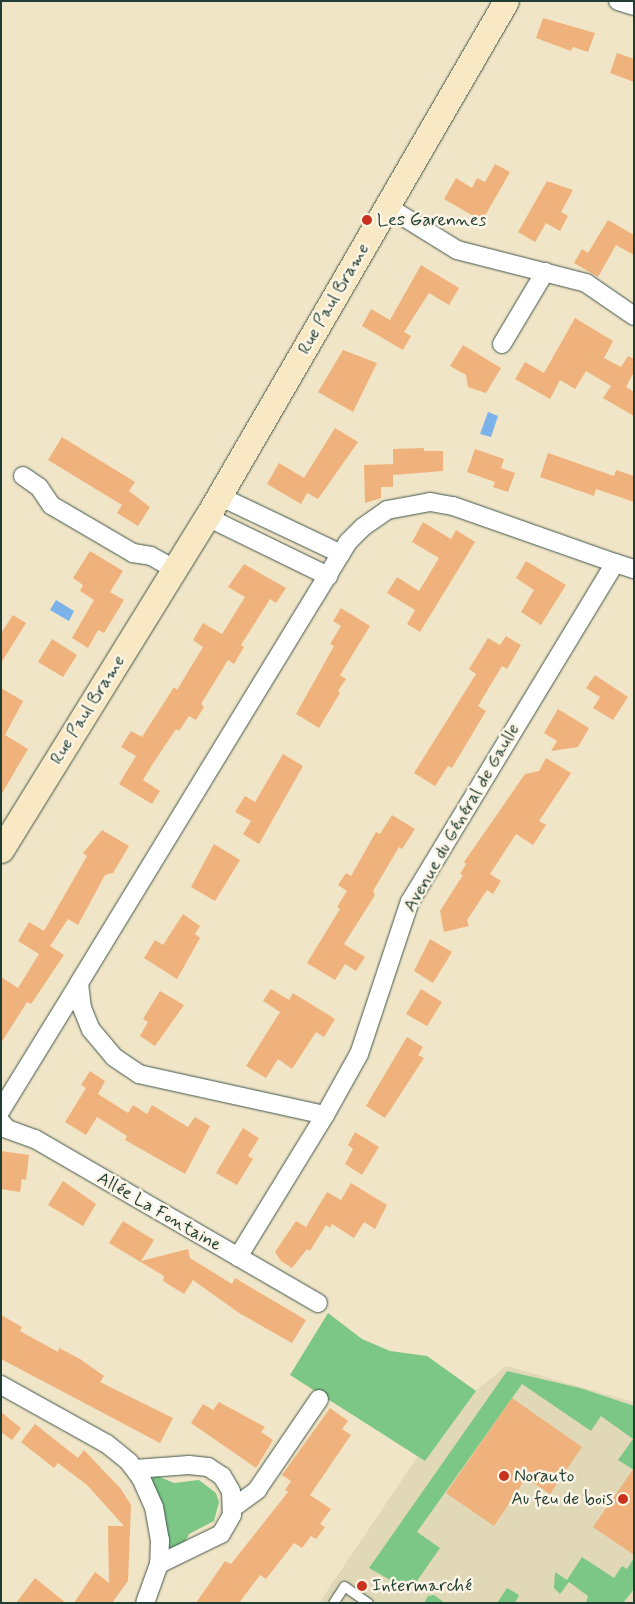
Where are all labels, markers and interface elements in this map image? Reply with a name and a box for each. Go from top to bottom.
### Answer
place label: Les Garennes [377,209,485,231]
marker: Les Garennes [361,214,373,226]
street label: Rue Paul Brame [294,241,374,357]
street label: Rue Paul Brame [46,652,130,768]
street label: Avenue du Général de Gaulle [400,721,524,915]
street label: Allée La Fontaine [96,1169,222,1255]
place label: Norauto [514,1465,574,1487]
marker: Norauto [498,1470,510,1482]
place label: Au feu de bois [512,1488,613,1510]
marker: Au feu de bois [617,1493,629,1505]
place label: Intermarché [372,1575,472,1597]
marker: Intermarché [356,1580,368,1592]

